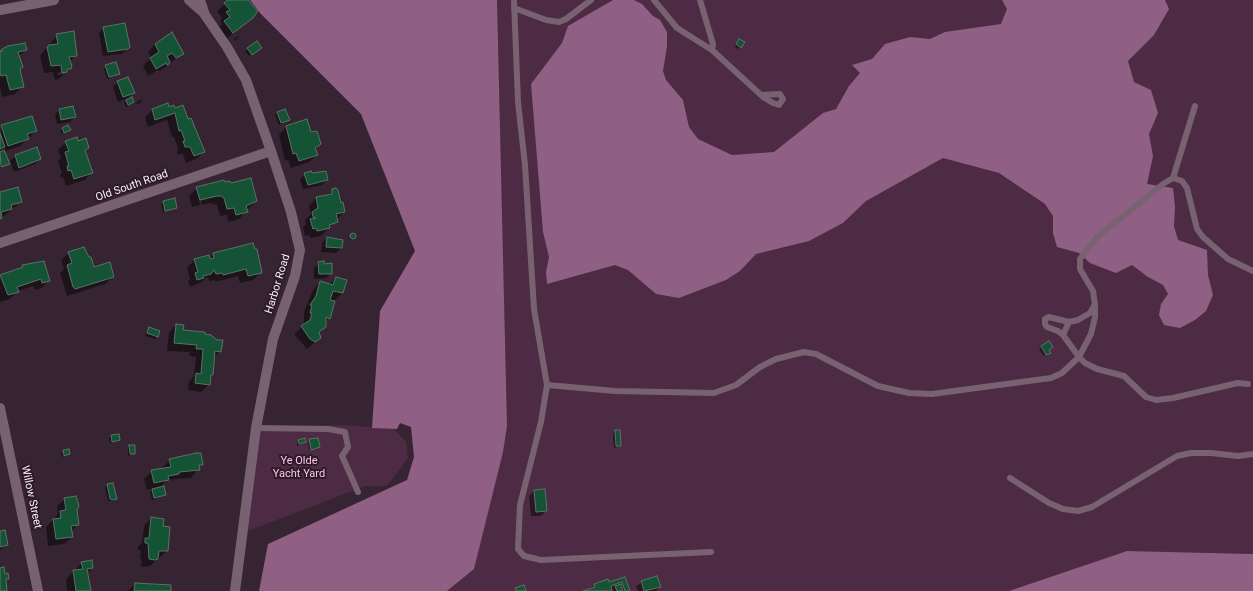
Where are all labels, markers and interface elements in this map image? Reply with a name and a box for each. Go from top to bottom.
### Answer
street label: Old South Road [94,167,170,205]
street label: Harbor Road [263,253,293,315]
park label: Ye Olde Yacht Yard [273,454,325,480]
street label: Willow Street [18,464,44,530]

